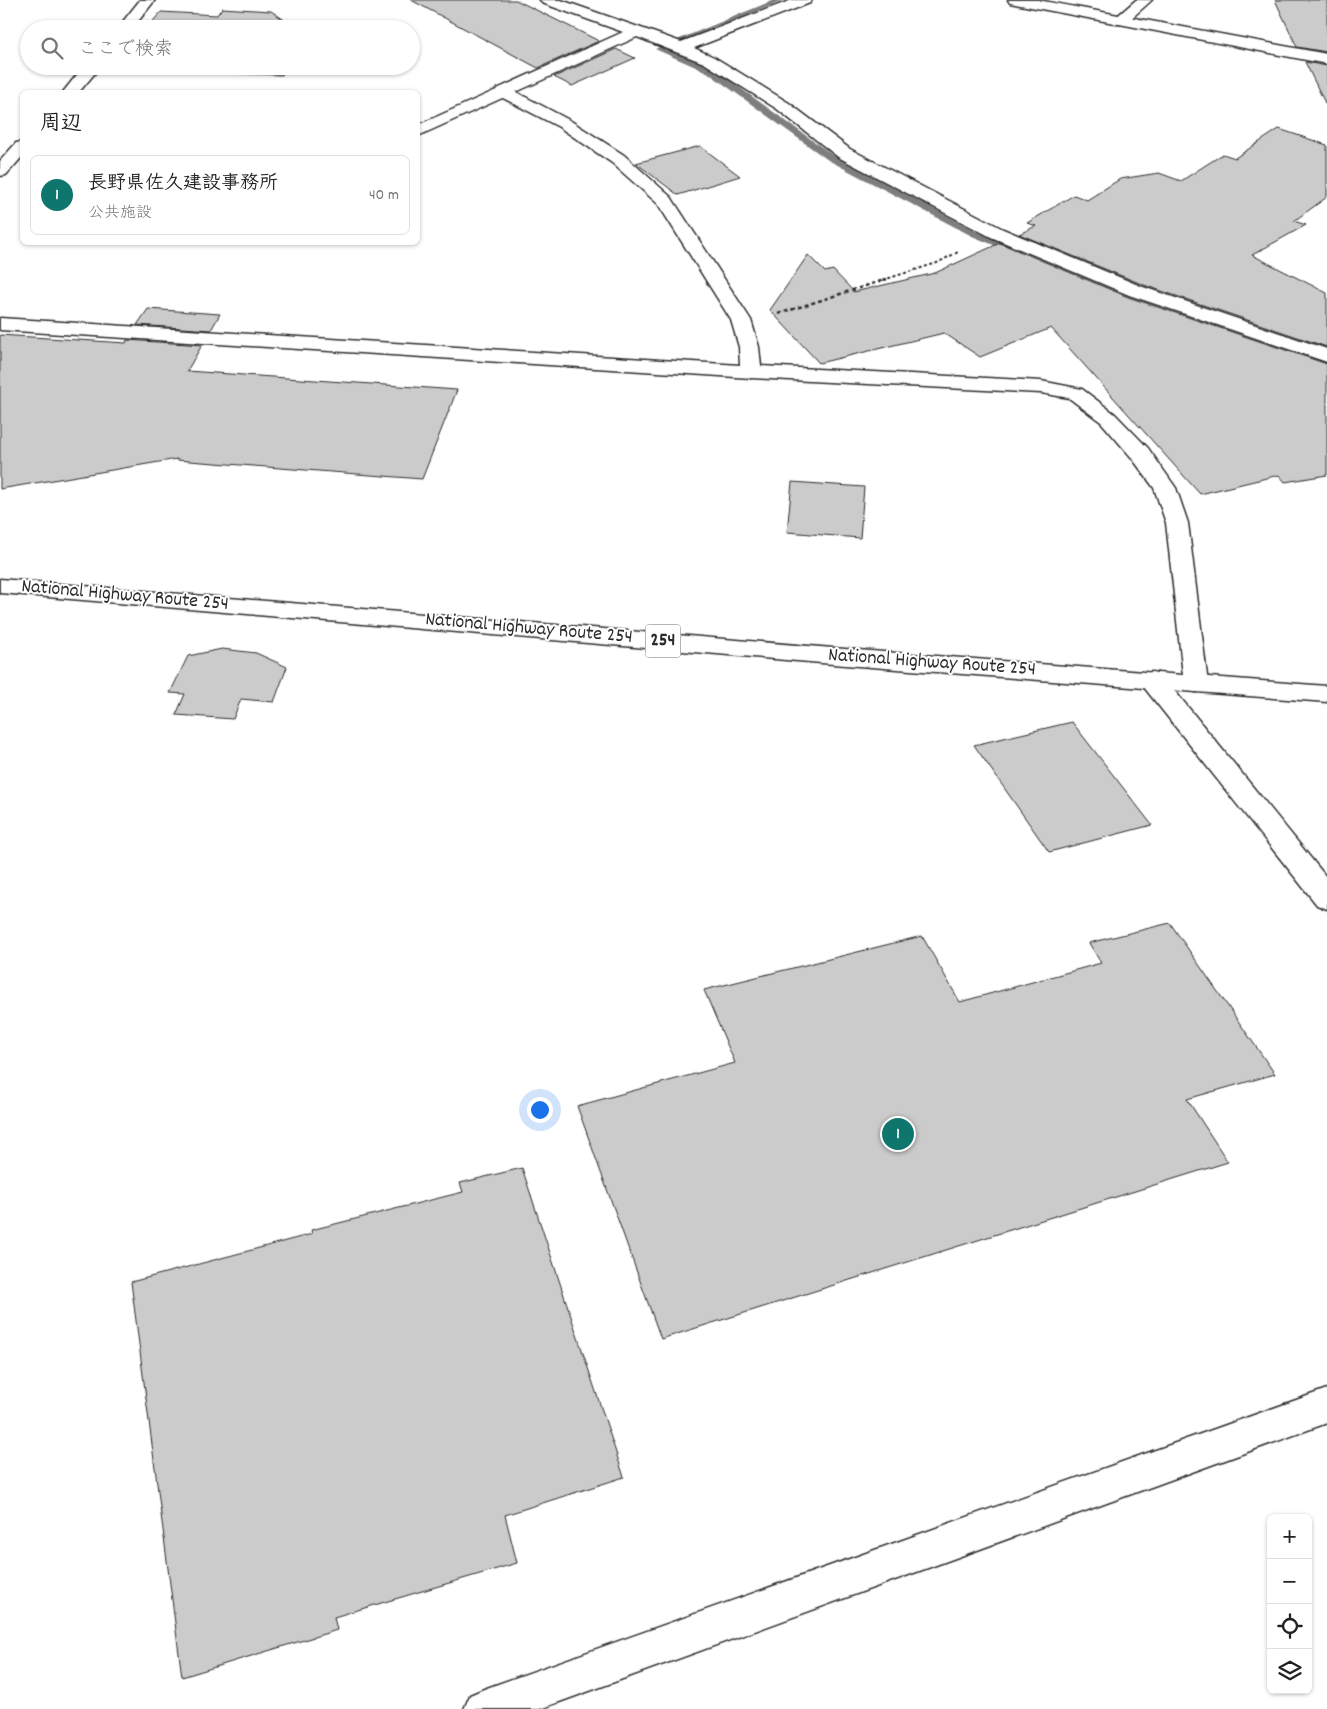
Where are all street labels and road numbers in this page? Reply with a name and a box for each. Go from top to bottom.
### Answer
street label: National Highway Route 254 [20,573,230,619]
street label: National Highway Route 254 [424,606,634,652]
road number: 254 [646,624,680,658]
street label: National Highway Route 254 [827,642,1037,684]

